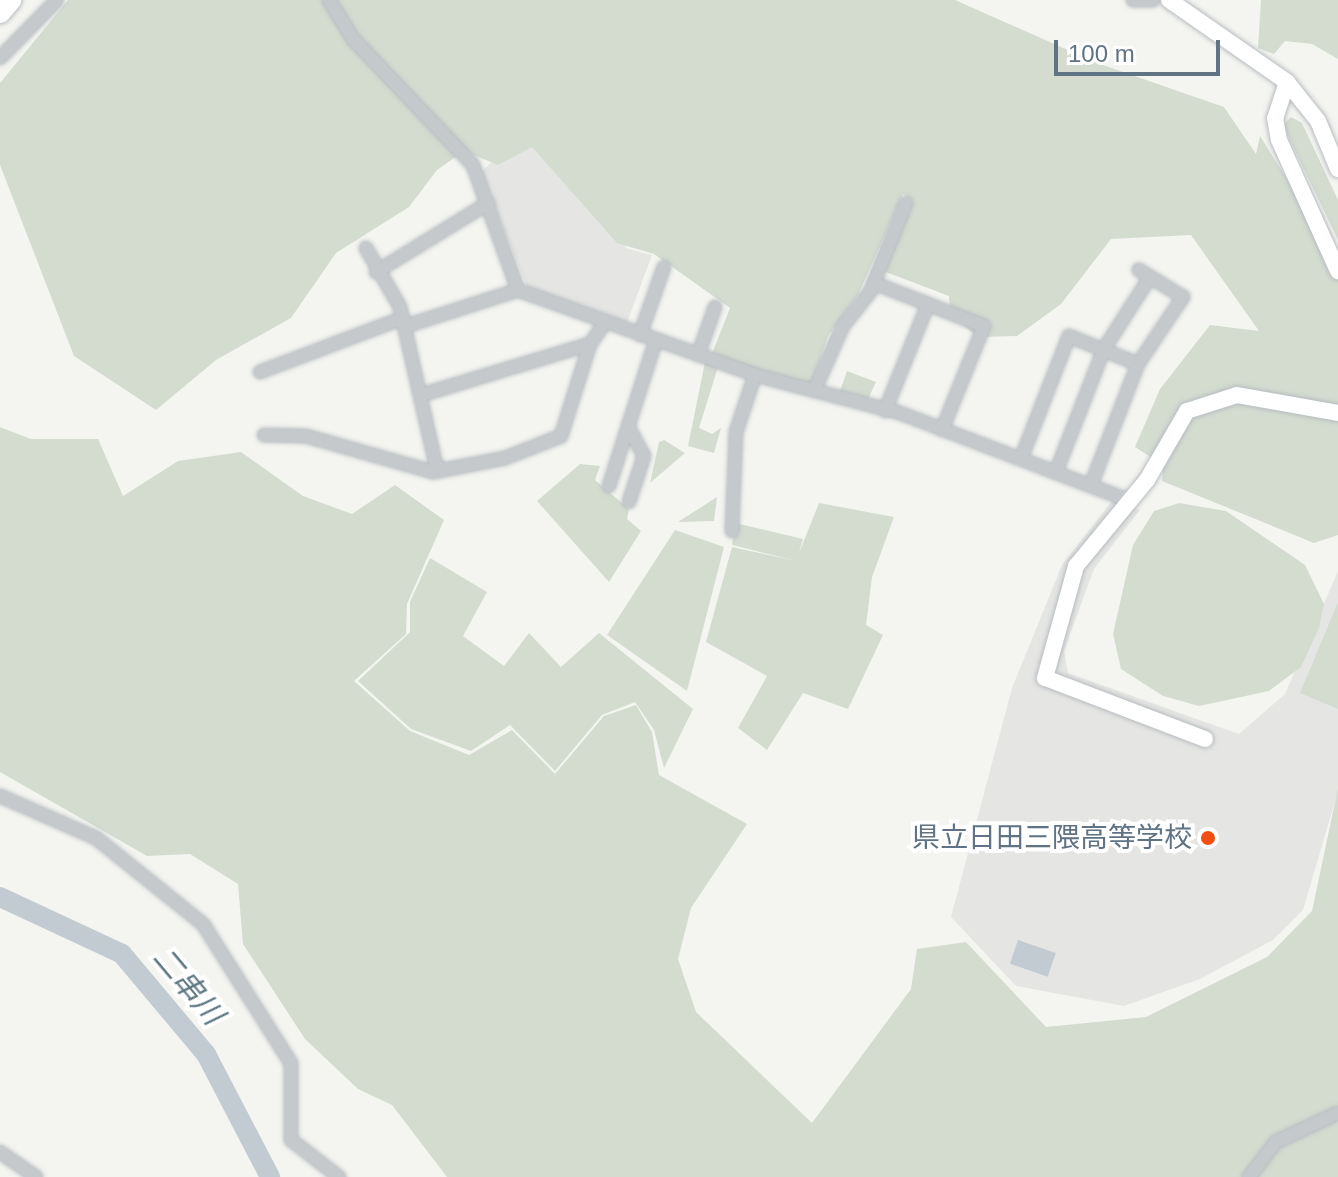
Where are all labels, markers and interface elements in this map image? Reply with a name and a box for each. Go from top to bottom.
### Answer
scale bar [1058,24,1224,74]
text: 100 m [1068,40,1135,67]
place label: 県立日田三隈高等学校 [912,821,1192,855]
marker: 県立日田三隈高等学校 [1199,829,1217,847]
water label: 二串川 [145,940,231,1032]

